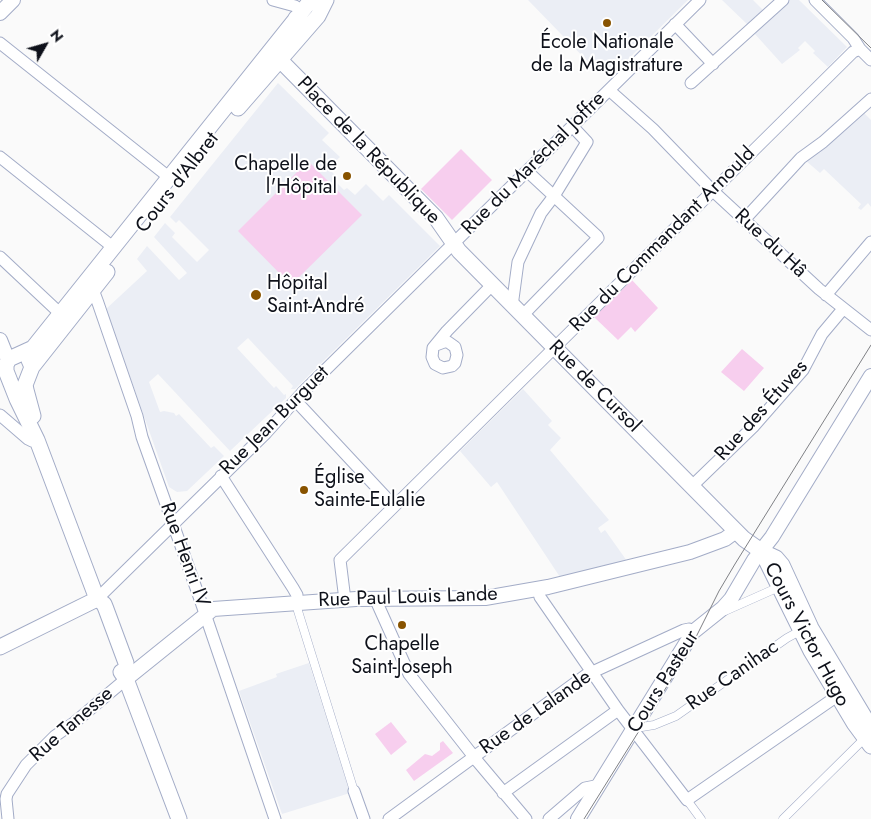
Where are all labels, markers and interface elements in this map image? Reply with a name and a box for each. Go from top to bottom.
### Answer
marker: École Nationale de la Magistrature [601,17,613,29]
north arrow [20,20,70,70]
text: N [46,25,68,46]
place label: École Nationale de la Magistrature [531,31,683,78]
street label: Place de la République [291,72,445,230]
street label: Rue du Maréchal Joffre [457,87,611,241]
street label: Cours d'Albret [131,128,225,238]
street label: Rue du Commandant Arnould [565,142,761,338]
place label: Chapelle de l'Hôpital [234,153,337,200]
marker: Chapelle de l'Hôpital [341,170,353,182]
street label: Rue du Hâ [729,205,811,283]
place label: Hôpital Saint-André [267,272,364,319]
marker: Hôpital Saint-André [249,288,263,302]
street label: Rue de Cursol [543,336,645,438]
street label: Rue des Étuves [711,356,813,466]
street label: Rue Jean Burguet [215,361,335,481]
place label: Église Sainte-Eulalie [314,466,425,513]
marker: Église Sainte-Eulalie [298,484,310,496]
street label: Rue Henri IV [154,500,214,610]
street label: Cours Victor Hugo [758,559,854,711]
street label: Rue Paul Louis Lande [318,583,498,613]
marker: Chapelle Saint-Joseph [396,619,408,631]
street label: Cours Pasteur [623,626,705,738]
place label: Chapelle Saint-Joseph [351,633,453,680]
street label: Rue Canihac [682,636,784,716]
street label: Rue de Lalande [476,666,596,760]
street label: Rue Tanesse [26,682,118,768]

